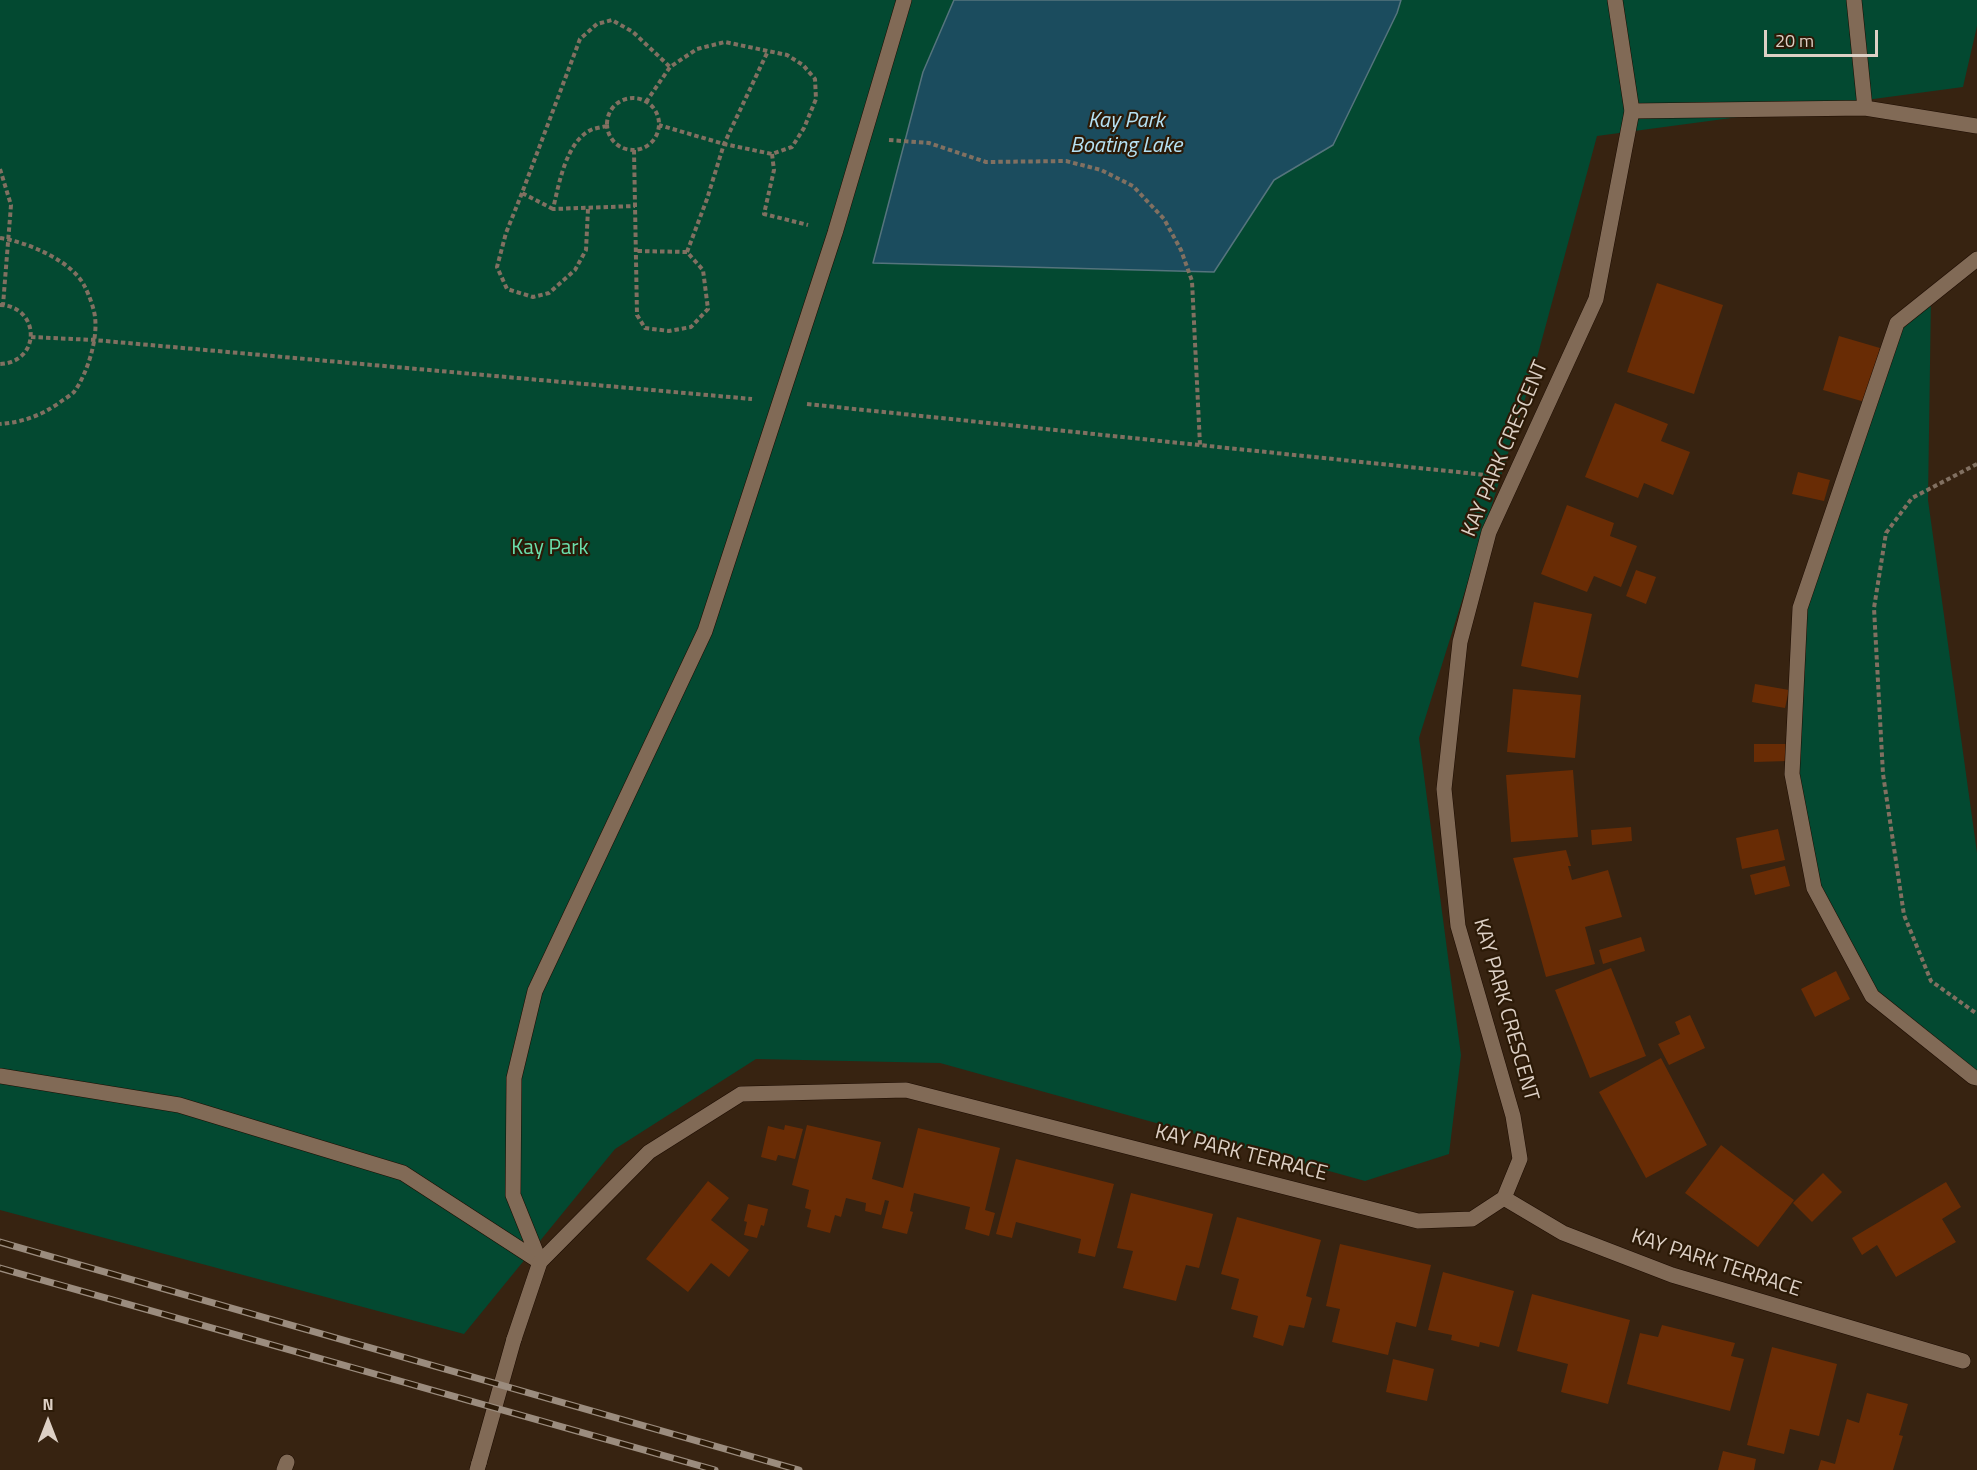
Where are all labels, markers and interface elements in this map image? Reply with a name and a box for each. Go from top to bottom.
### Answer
scale bar [1767,18,1881,56]
text: 20 m [1775,27,1814,54]
water label: Kay Park Boating Lake [1070,109,1182,160]
street label: KAY PARK CRESCENT [1458,357,1554,541]
park label: Kay Park [511,536,589,562]
street label: KAY PARK CRESCENT [1467,916,1543,1104]
street label: KAY PARK TERRACE [1152,1120,1330,1188]
street label: KAY PARK TERRACE [1628,1225,1804,1303]
north arrow [18,1392,78,1452]
text: N [42,1392,54,1416]

